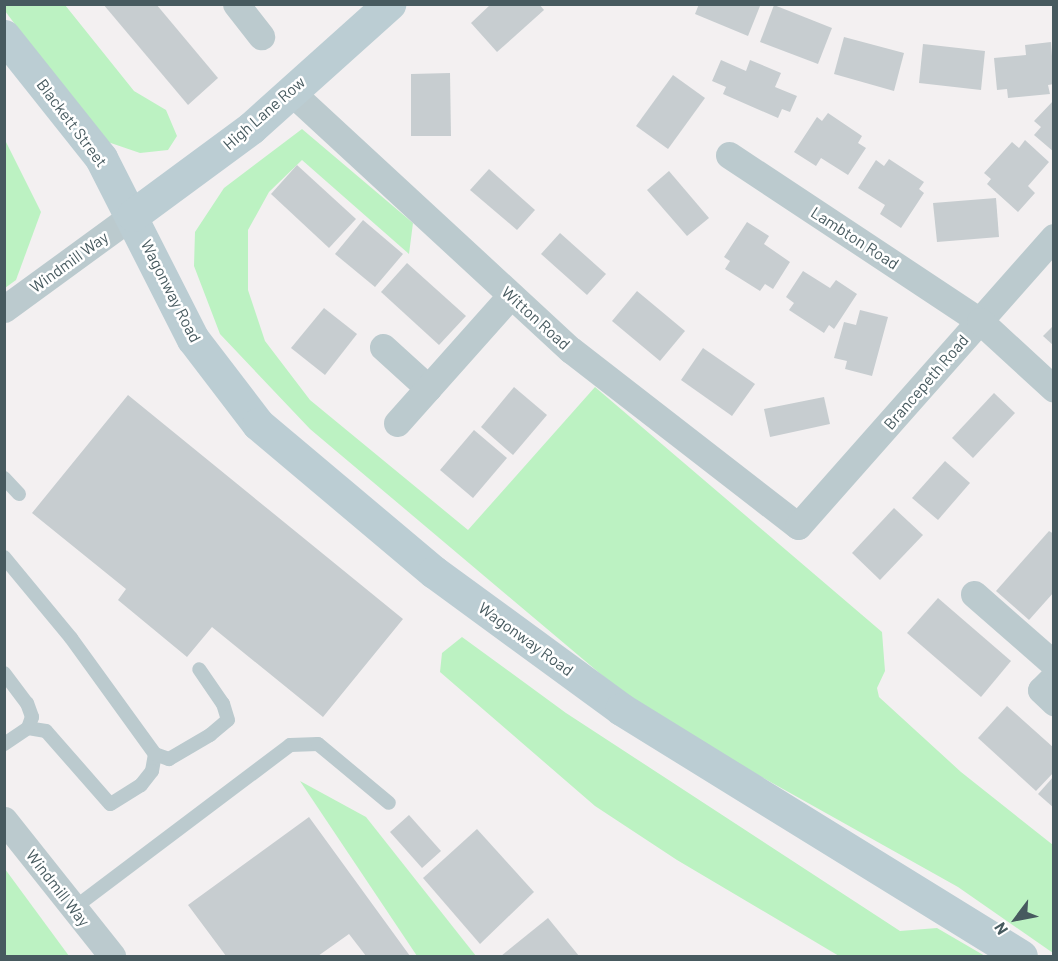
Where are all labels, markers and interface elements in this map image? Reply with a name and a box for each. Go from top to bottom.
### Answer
street label: High Lane Row [219,72,309,154]
street label: Blackett Street [33,75,111,171]
street label: Lambton Road [808,203,902,273]
street label: Windmill Way [26,227,112,297]
street label: Wagonway Road [137,236,205,346]
street label: Witton Road [498,282,574,354]
street label: Brancepeth Road [880,331,972,433]
street label: Wagonway Road [475,598,577,680]
street label: Windmill Way [22,846,94,930]
north arrow [986,889,1046,949]
text: N [989,919,1011,938]

